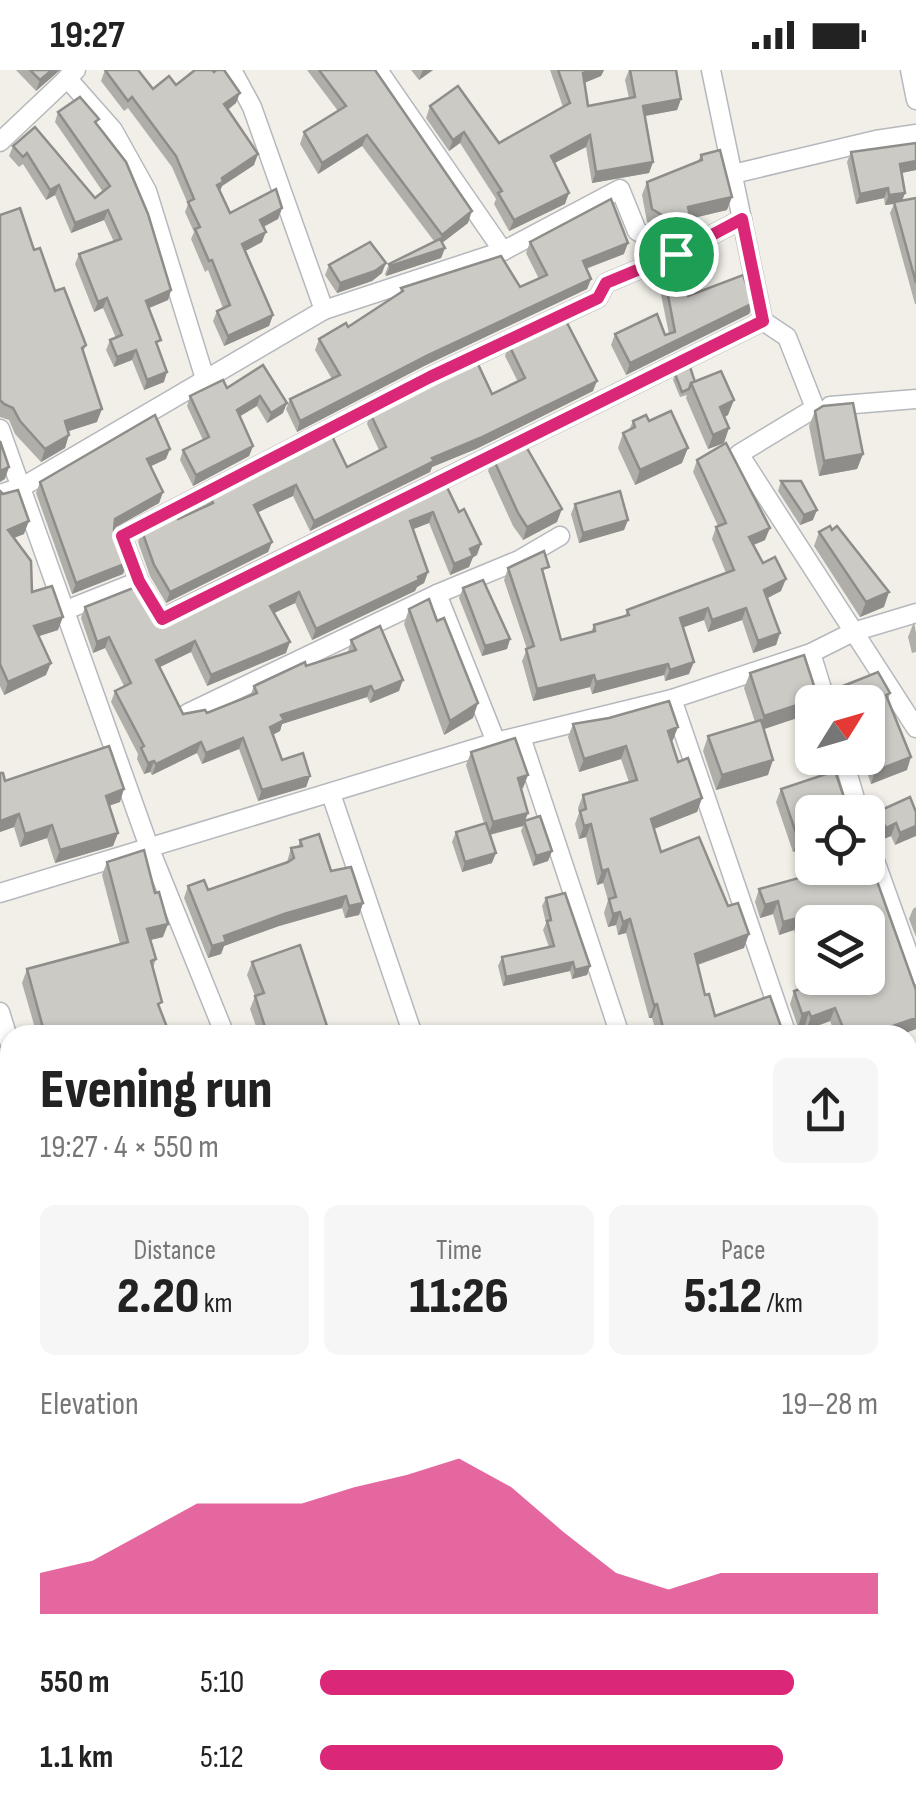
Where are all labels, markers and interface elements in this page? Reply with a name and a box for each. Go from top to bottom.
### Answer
text: 19:27 [50,13,125,58]
pin [634,212,719,297]
icon: arrive [649,227,704,282]
north arrow [795,685,885,775]
map controls [795,685,885,995]
button: locate [795,795,885,885]
button: layers [795,905,885,995]
text: Evening run [40,1057,273,1124]
button: share [773,1058,878,1163]
text: 19:27 · 4 × 550 m [40,1128,219,1167]
text: Distance [133,1234,216,1267]
text: Time [436,1234,482,1267]
text: Pace [721,1234,766,1267]
text: 2.20 [117,1267,199,1327]
text: 11:26 [409,1267,509,1327]
text: 5:12 [684,1267,762,1327]
text: km [199,1287,232,1320]
text: /km [762,1287,803,1320]
text: Elevation [40,1385,139,1424]
text: 19–28 m [782,1385,878,1424]
text: 550 m [40,1663,110,1702]
text: 5:10 [200,1663,244,1702]
text: 1.1 km [40,1738,113,1777]
text: 5:12 [200,1738,244,1777]

